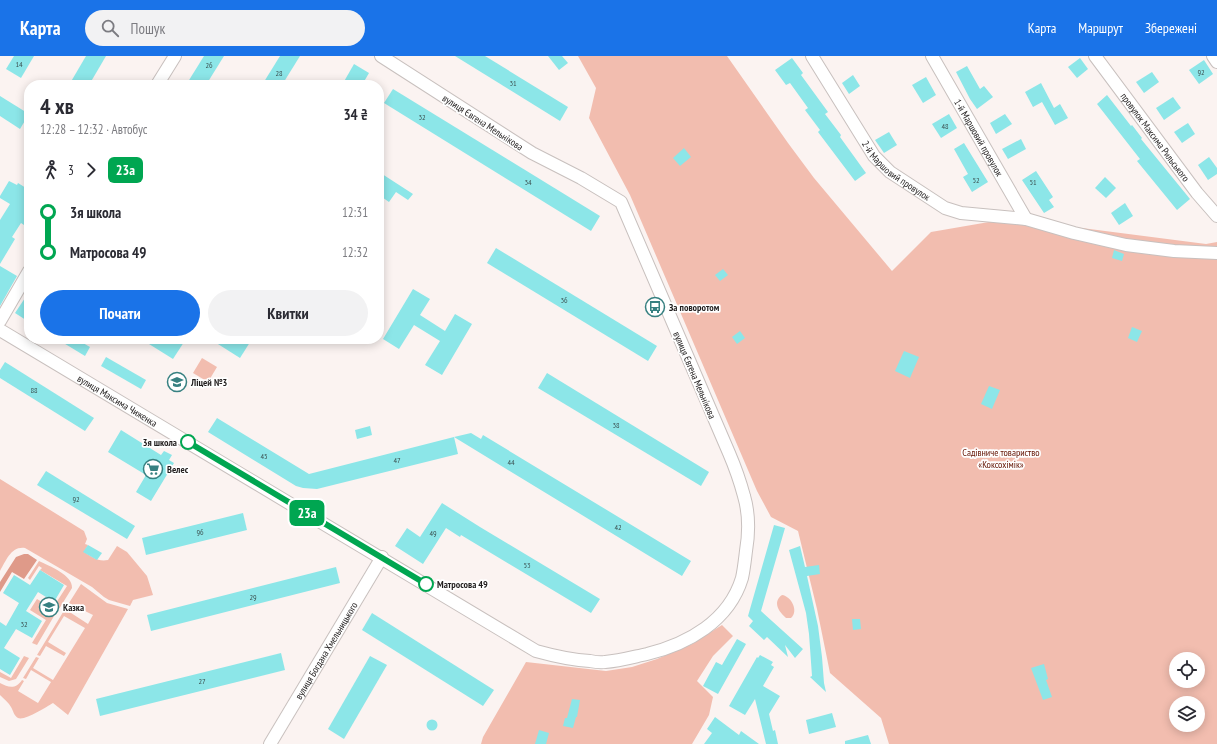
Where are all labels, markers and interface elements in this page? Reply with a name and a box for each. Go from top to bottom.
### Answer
search box [85,10,365,46]
text: Карта [20,16,61,40]
icon: search [99,17,121,39]
text: Пошук [131,19,165,38]
text: Карта [1028,19,1056,37]
text: Маршрут [1078,19,1123,37]
text: Збережені [1145,19,1197,37]
house number: 14 [15,59,23,69]
house number: 26 [205,60,213,70]
house number: 92 [1197,67,1205,77]
house number: 28 [275,68,283,78]
house number: 31 [509,78,517,88]
street label: провулок Максима Рильського [1118,90,1192,184]
text: 4 хв [40,92,74,120]
street label: вулиця Євгена Мельнікова [440,92,525,153]
street label: 1-й Маршовий провулок [951,97,1006,179]
text: 34 ₴ [343,105,368,124]
house number: 32 [418,112,426,122]
text: 12:28 – 12:32 · Автобус [40,121,147,138]
house number: 48 [941,121,949,131]
street label: 2-й Маршовий провулок [859,138,933,204]
icon: walk [40,159,62,181]
icon: forward [80,159,102,181]
text: 23а [116,161,135,179]
text: 3 [68,162,74,179]
house number: 52 [972,175,980,185]
house number: 34 [524,177,532,187]
house number: 51 [1029,177,1037,187]
text: 3я школа [70,203,121,222]
text: 12:31 [342,204,368,221]
text: Матросова 49 [70,243,146,262]
text: 12:32 [342,244,368,261]
button: Почати [40,290,200,336]
button: Квитки [208,290,368,336]
house number: 36 [560,295,568,305]
bus stop icon: За поворотом [644,296,666,318]
place label: За поворотом [669,301,720,314]
street label: вулиця Євгена Мельнікова [670,330,719,421]
school or university icon: Ліцей №3 [166,371,188,393]
street label: вулиця Максима Чиженка [75,372,160,430]
place label: Ліцей №3 [190,376,227,389]
house number: 88 [30,385,38,395]
house number: 38 [612,420,620,430]
marker: 3я школа [180,434,196,450]
place label: 3я школа [143,436,177,449]
park label: Садівниче товариство «Коксохімік» [962,446,1040,471]
house number: 45 [260,451,268,461]
house number: 47 [393,455,401,465]
house number: 44 [507,457,515,467]
supermarket icon: Велес [142,458,164,480]
place label: Велес [167,463,189,476]
house number: 92 [72,494,80,504]
line badge: 23а [284,500,330,526]
text: 23а [297,504,317,522]
house number: 42 [614,522,622,532]
house number: 96 [196,527,204,537]
house number: 49 [429,528,437,538]
house number: 53 [523,560,531,570]
marker: Матросова 49 [418,576,434,592]
place label: Матросова 49 [437,578,488,591]
house number: 29 [249,592,257,602]
school or university icon: Казка [38,596,60,618]
street label: вулиця Богдана Хмельницького [292,600,361,702]
place label: Казка [63,601,84,614]
house number: 32 [20,619,28,629]
map controls [1169,652,1205,732]
button: locate [1169,652,1205,688]
house number: 27 [198,676,206,686]
button: layers [1169,696,1205,732]

